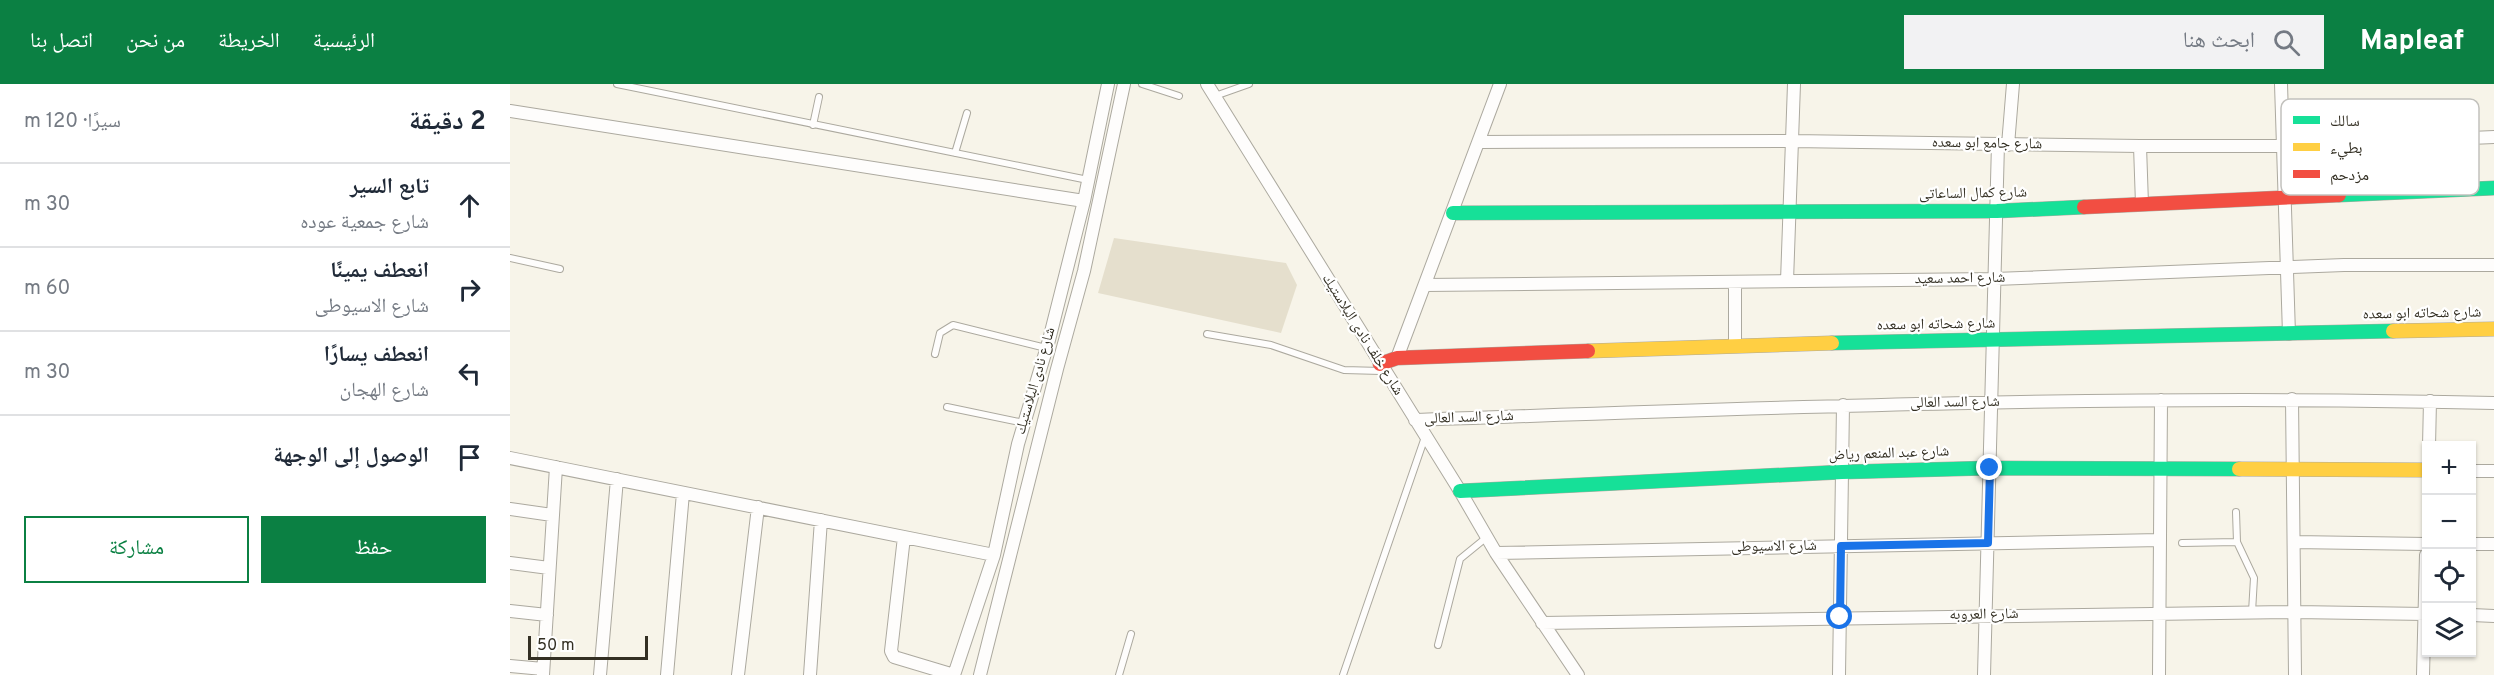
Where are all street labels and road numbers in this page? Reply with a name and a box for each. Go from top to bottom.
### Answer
street label: شارع جامع ابو سعده [1932,134,2043,154]
street label: شارع كمال الساعاتى [1919,184,2027,204]
street label: شارع احمد سعيد [1915,269,2006,289]
street label: شارع خلف نادى البلاستيك [1317,271,1407,399]
street label: شارع شحاته ابو سعده [2362,303,2482,325]
street label: شارع شحاته ابو سعده [1876,314,1996,336]
street label: شارع نادى البلاستيك [1012,325,1060,437]
street label: شارع السد العالى [1910,393,2000,413]
street label: شارع السد العالى [1424,407,1514,429]
street label: شارع عبد المنعم رياض [1828,442,1950,466]
street label: شارع الاسيوطى [1731,537,1817,557]
street label: شارع العروبه [1949,605,2019,625]

